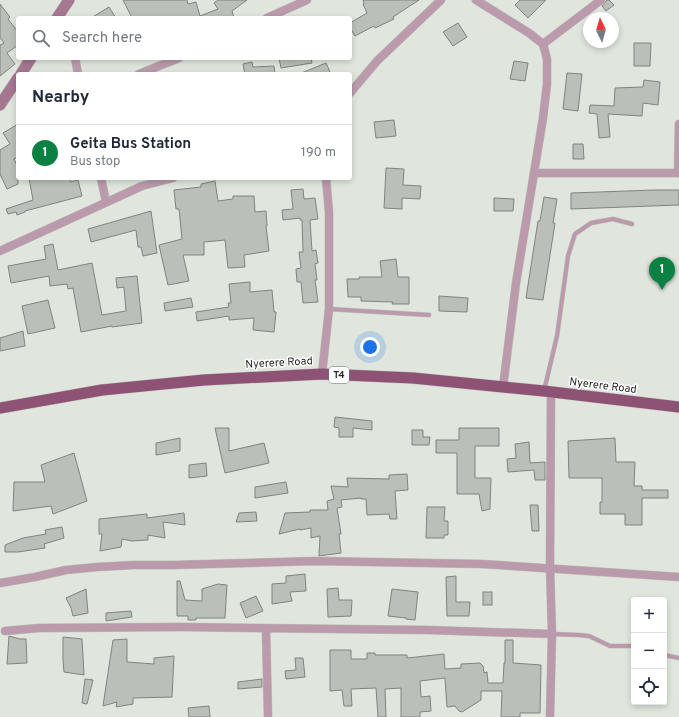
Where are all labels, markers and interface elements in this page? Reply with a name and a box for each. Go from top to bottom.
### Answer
north arrow [583,12,619,48]
search box [16,16,352,60]
icon: search [30,27,52,49]
text: Search here [62,29,142,48]
text: Nearby [32,87,89,109]
text: Geita Bus Station [70,135,191,154]
text: 1 [42,145,48,161]
text: 190 m [301,145,336,161]
text: Bus stop [70,154,120,170]
pin: 1 [649,257,675,290]
your location [360,337,380,357]
street label: Nyerere Road [245,354,313,372]
road number: T4 [329,367,349,383]
street label: Nyerere Road [569,375,637,397]
map controls [631,597,667,705]
button: + [631,597,667,633]
button: − [631,633,667,669]
button: locate [631,669,667,705]

